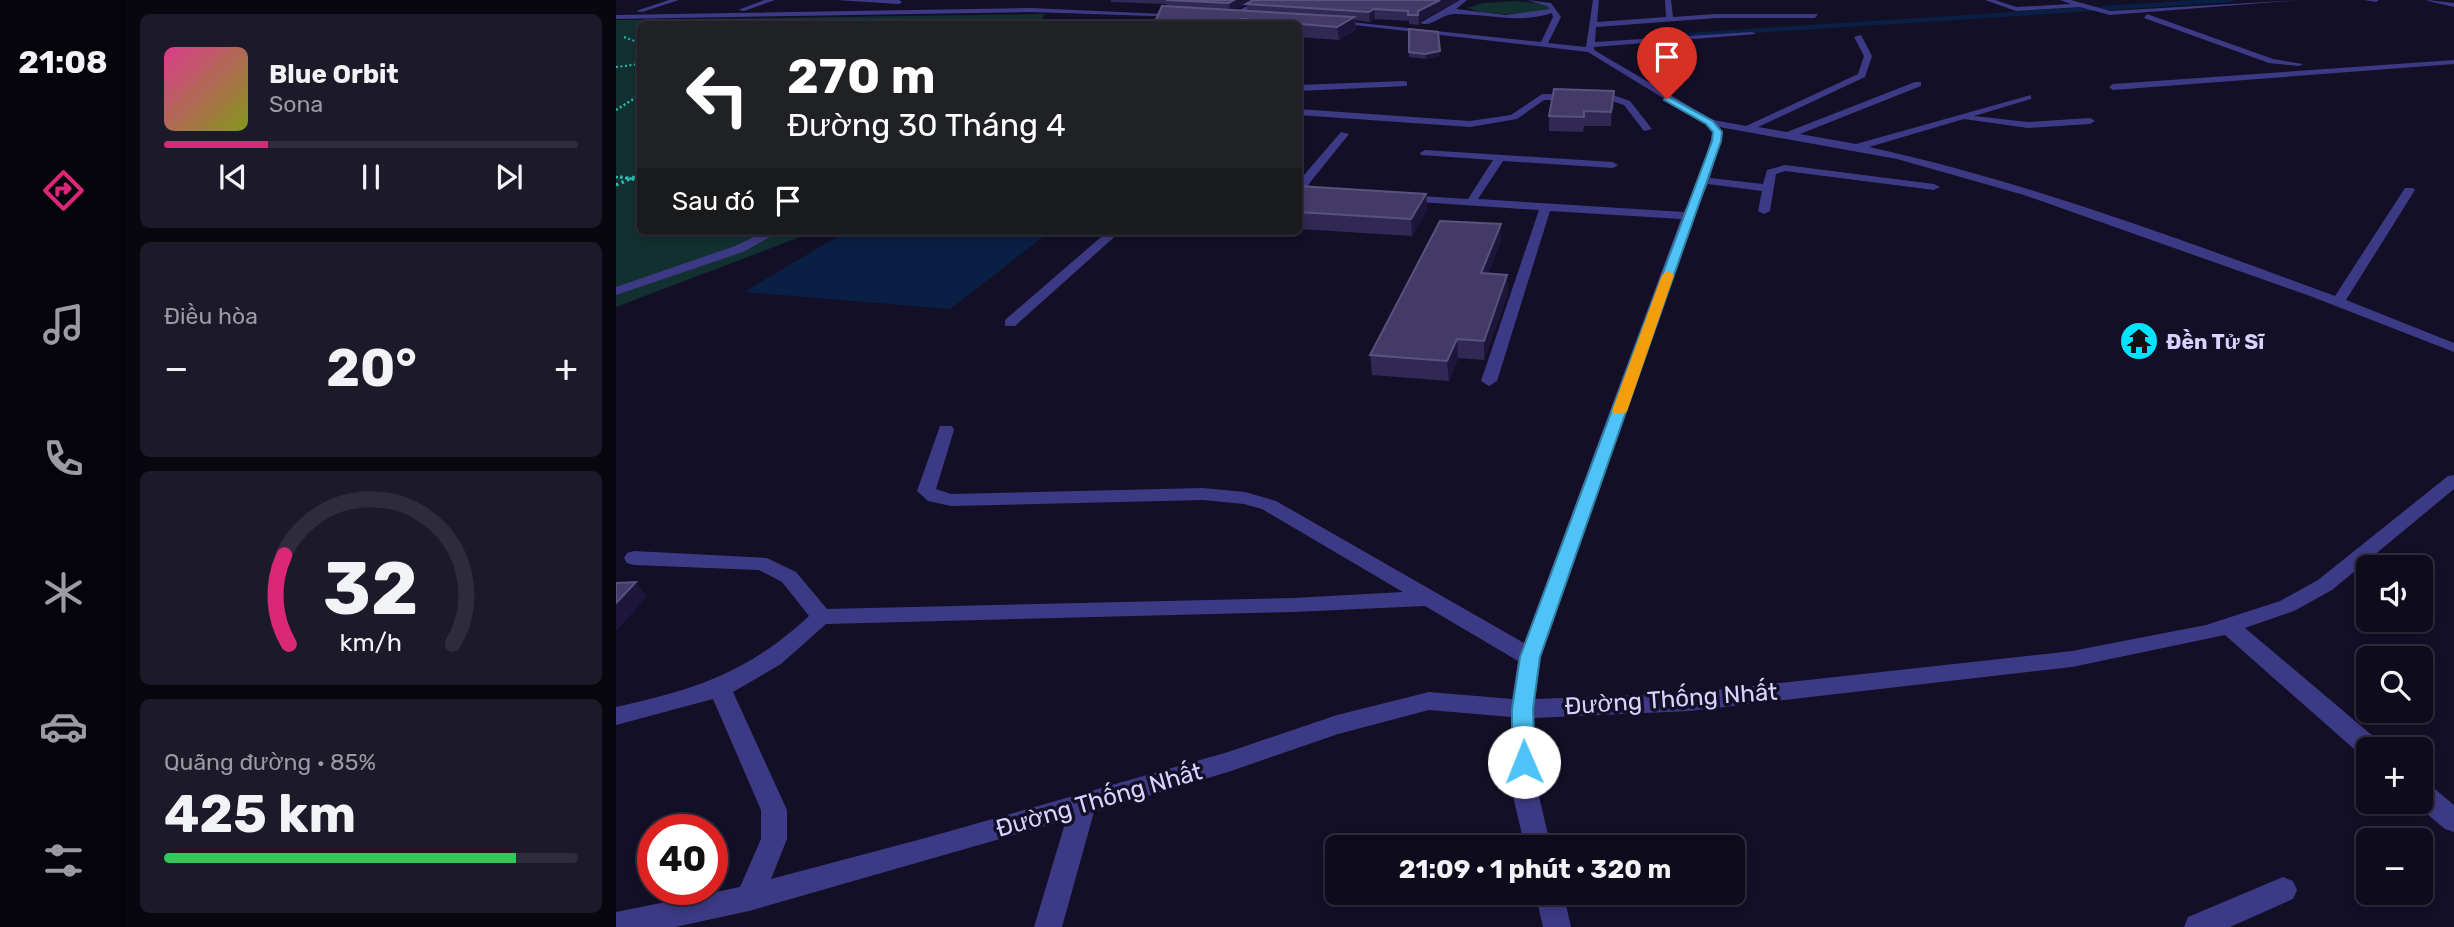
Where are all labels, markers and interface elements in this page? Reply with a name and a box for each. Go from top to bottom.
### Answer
pin [1637,27,1697,99]
icon: arrive [1648,38,1686,76]
text: 21:08 [18,43,108,81]
text: 270 m [787,47,936,105]
icon: left [672,49,763,140]
text: Blue Orbit [269,59,399,90]
text: Sona [269,90,323,118]
text: Đường 30 Tháng 4 [787,106,1066,144]
icon: previous [214,158,252,196]
icon: pause [352,158,390,196]
icon: next [490,158,528,196]
icon: directions [39,166,88,215]
icon: arrive [769,182,807,220]
text: Sau đó [672,186,755,217]
icon: music [39,300,88,349]
text: Điều hòa [164,302,258,330]
temple icon: Đền Tử Sĩ [2118,320,2160,362]
place label: Đền Tử Sĩ [2166,329,2265,354]
text: 20° [326,337,417,399]
text: − [164,345,189,391]
text: + [554,345,578,391]
icon: phone [39,434,88,483]
text: 32 [323,546,419,632]
map controls [2356,555,2433,905]
button: sound [2356,555,2433,632]
icon: climate [39,568,88,617]
text: km/h [340,627,402,656]
button: search [2356,646,2433,723]
street label: Đường Thống Nhất [1564,676,1778,720]
icon: car [39,702,88,751]
position arrow [1487,725,1561,799]
button: + [2356,737,2433,814]
text: Quãng đường · 85% [164,748,376,776]
street label: Đường Thống Nhất [992,755,1205,843]
text: 425 km [164,783,356,845]
speed limit sign: 40 [637,814,728,905]
button: − [2356,828,2433,905]
icon: filters [39,836,88,885]
text: 21:09 · 1 phút · 320 m [1399,854,1671,885]

